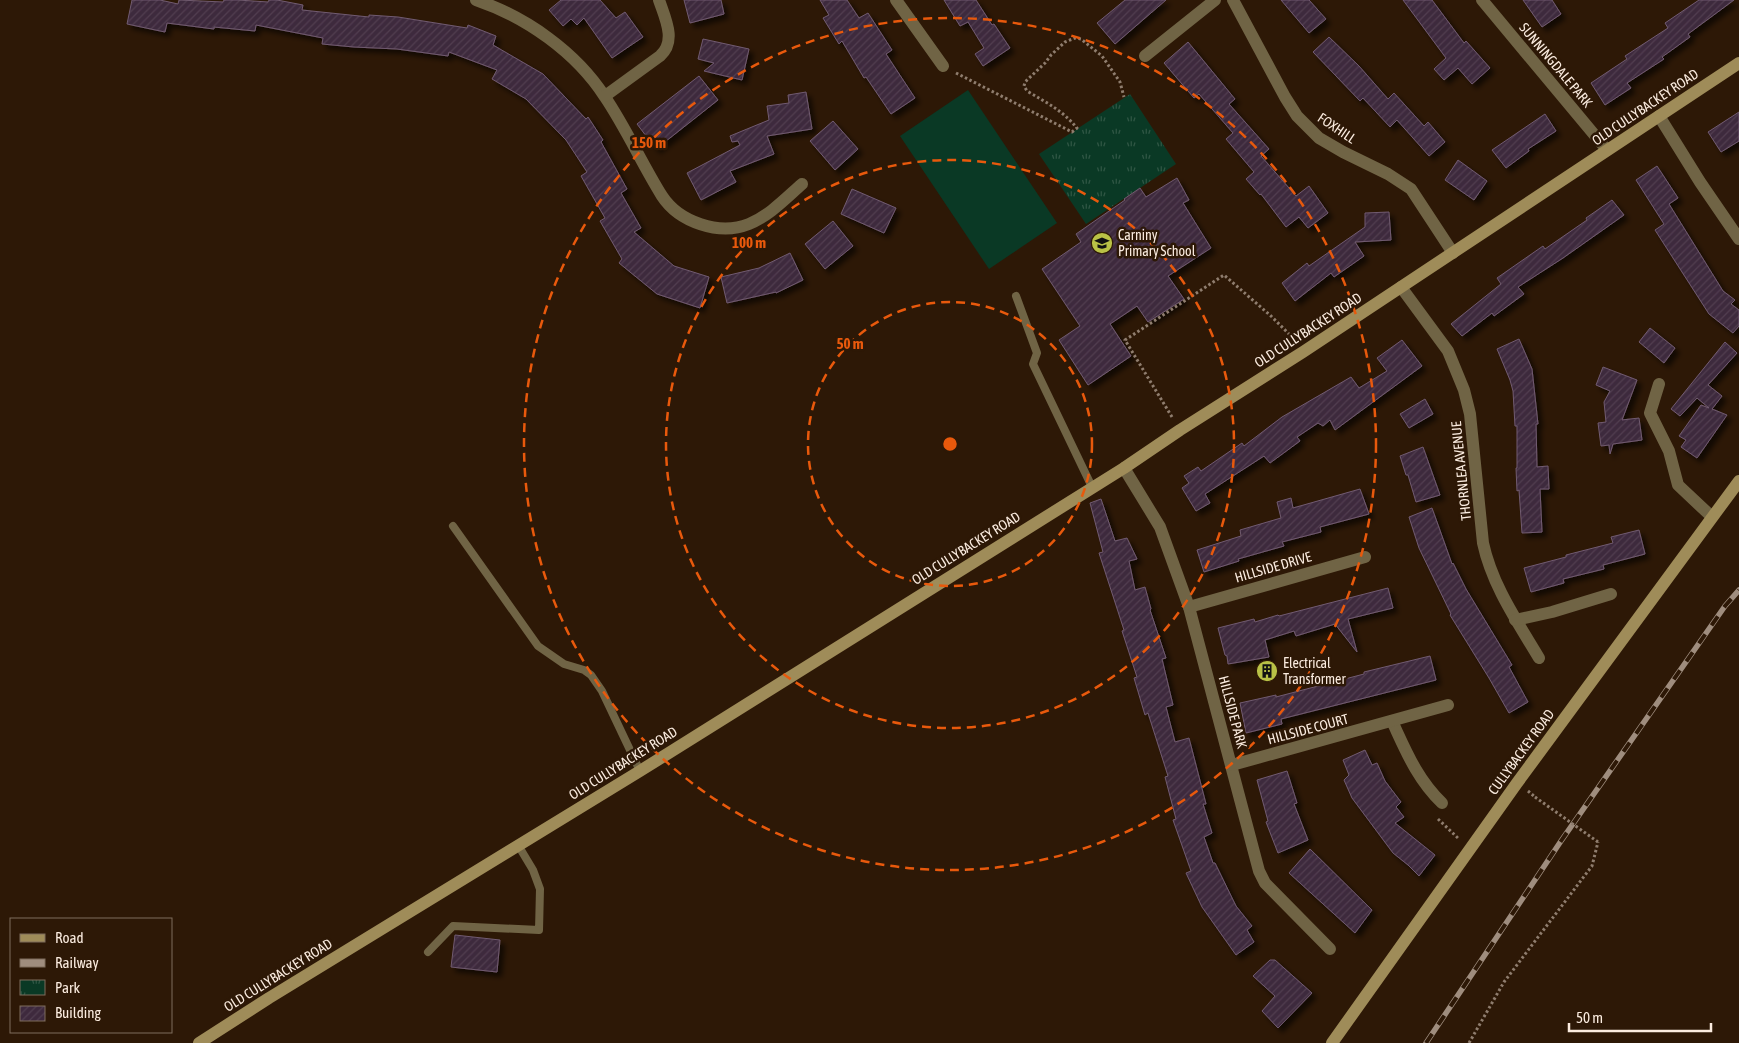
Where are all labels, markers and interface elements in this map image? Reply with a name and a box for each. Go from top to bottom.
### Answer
street label: SUNNINGDALE PARK [1516,20,1596,110]
street label: OLD CULLYBACKEY ROAD [1589,65,1701,148]
street label: FOXHILL [1315,109,1360,147]
text: 150 m [632,134,666,151]
place label: Carniny Primary School [1118,227,1196,259]
school or university icon: Carniny Primary School [1090,231,1114,255]
text: 100 m [732,234,766,251]
street label: OLD CULLYBACKEY ROAD [1251,289,1365,371]
text: 50 m [837,335,864,352]
street label: THORNLEA AVENUE [1448,421,1474,521]
centre of rings [941,435,959,453]
street label: OLD CULLYBACKEY ROAD [909,508,1023,588]
street label: HILLSIDE DRIVE [1233,548,1313,586]
place label: Electrical Transformer [1283,655,1346,687]
building icon: Electrical Transformer [1255,659,1279,683]
street label: HILLSIDE PARK [1216,674,1250,750]
street label: CULLYBACKEY ROAD [1485,706,1557,798]
street label: HILLSIDE COURT [1266,710,1350,748]
street label: OLD CULLYBACKEY ROAD [566,723,680,803]
legend [10,918,172,1033]
text: Road [55,929,84,946]
street label: OLD CULLYBACKEY ROAD [221,935,335,1015]
text: Railway [55,954,99,971]
text: Park [55,979,80,996]
scale bar [1569,1000,1712,1032]
text: Building [55,1004,101,1021]
text: 50 m [1576,1009,1603,1026]

